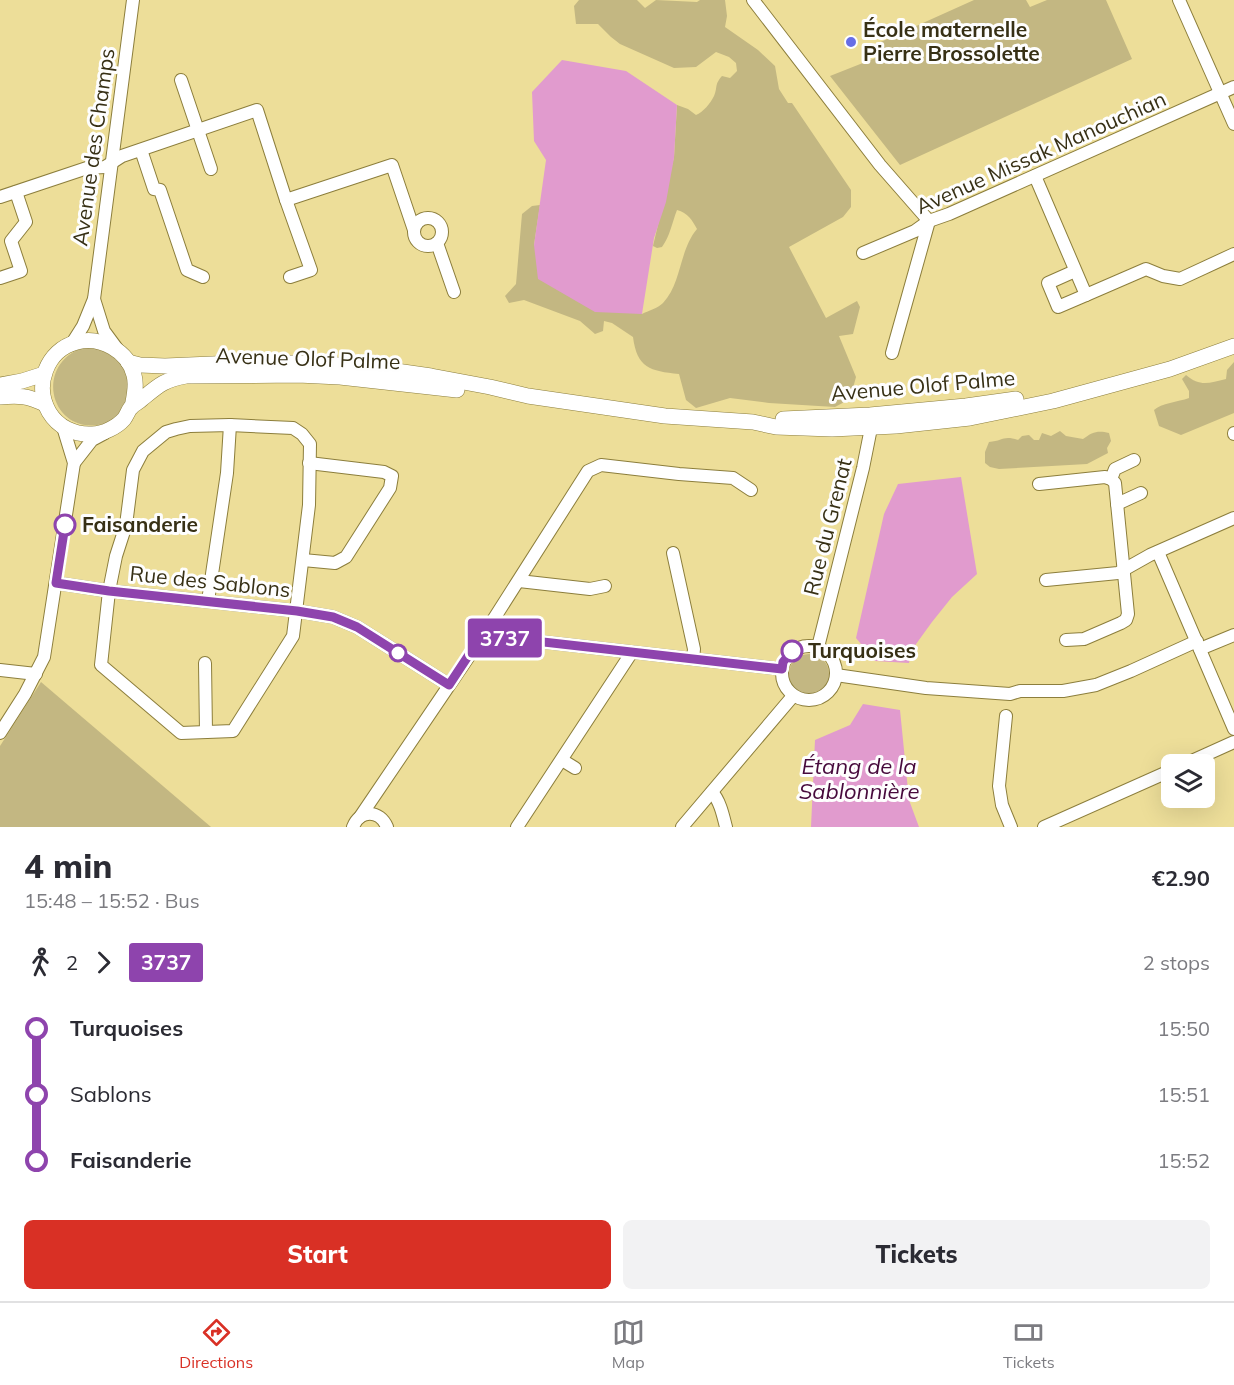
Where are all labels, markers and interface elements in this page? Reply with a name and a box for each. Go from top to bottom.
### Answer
place label: École maternelle Pierre Brossolette [863,16,1040,66]
marker: École maternelle Pierre Brossolette [844,35,858,49]
street label: Avenue des Champs [66,46,120,247]
street label: Avenue Missak Manouchian [912,85,1170,219]
street label: Avenue Olof Palme [215,342,401,374]
street label: Avenue Olof Palme [830,364,1016,406]
street label: Rue du Grenat [797,456,857,598]
place label: Faisanderie [82,511,198,537]
marker: Faisanderie [54,514,76,536]
street label: Rue des Sablons [128,560,292,602]
line badge: 3737 [463,618,547,658]
text: 3737 [480,625,530,651]
place label: Turquoises [808,637,916,663]
marker: Turquoises [781,640,803,662]
unlabelled marker [389,644,407,662]
water label: Étang de la Sablonnière [799,752,919,805]
map controls [1161,754,1215,808]
button: layers [1161,754,1215,808]
text: 4 min [24,845,112,886]
text: €2.90 [1152,864,1210,892]
text: 15:48 – 15:52 · Bus [24,888,200,913]
icon: walk [24,946,57,979]
icon: forward [87,946,120,979]
text: 3737 [141,949,191,975]
text: 2 [66,950,78,975]
text: 2 stops [1143,950,1210,975]
text: Turquoises [70,1014,183,1042]
text: 15:50 [1157,1016,1210,1041]
text: Sablons [70,1080,152,1108]
text: 15:51 [1157,1082,1210,1107]
text: Faisanderie [70,1146,192,1174]
text: 15:52 [1157,1148,1210,1173]
button: Start [24,1220,611,1289]
button: Tickets [623,1220,1210,1289]
tab: Directions [179,1316,253,1372]
tab: Map [612,1316,645,1372]
tab: Tickets [1003,1316,1055,1372]

